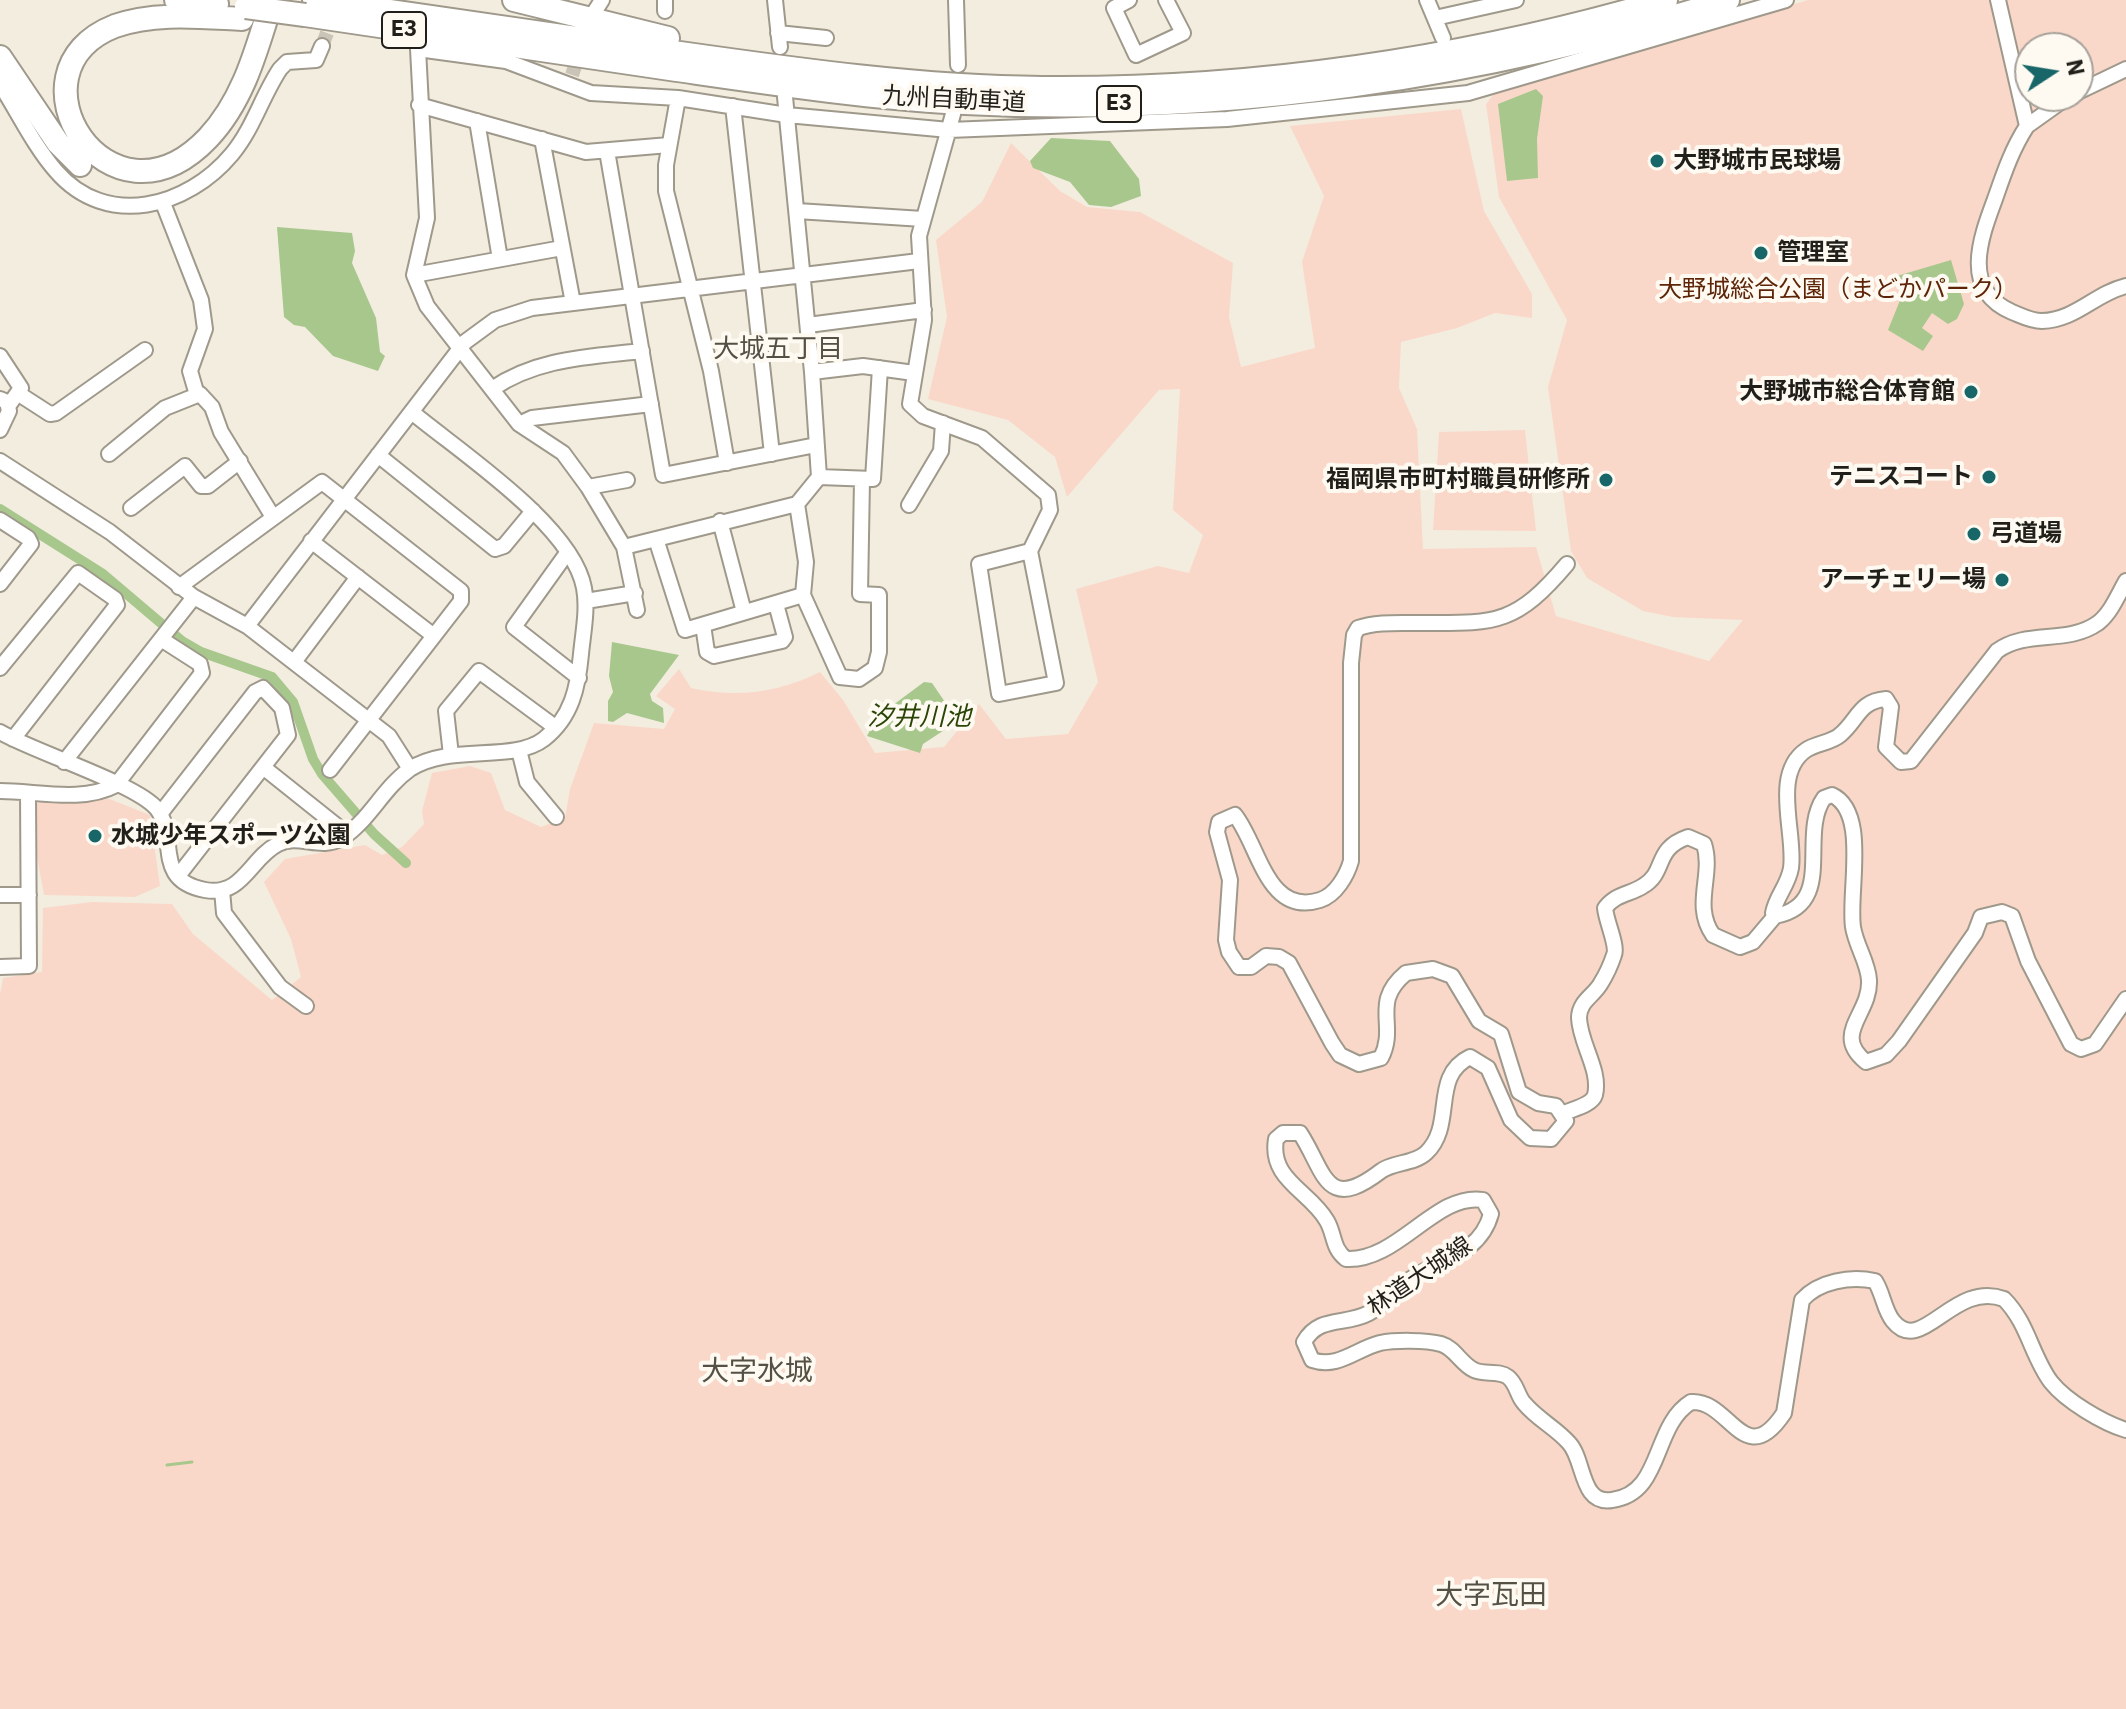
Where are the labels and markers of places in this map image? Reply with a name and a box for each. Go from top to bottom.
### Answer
place label: 大野城市民球場 [1673,147,1841,175]
marker: 大野城市民球場 [1648,152,1666,170]
place label: 管理室 [1777,239,1849,267]
marker: 管理室 [1752,244,1770,262]
place label: 大野城市総合体育館 [1739,378,1955,406]
marker: 大野城市総合体育館 [1962,383,1980,401]
place label: テニスコート [1829,463,1973,491]
place label: 福岡県市町村職員研修所 [1326,466,1590,494]
marker: テニスコート [1980,468,1998,486]
marker: 福岡県市町村職員研修所 [1597,471,1615,489]
place label: 弓道場 [1990,520,2062,548]
marker: 弓道場 [1965,525,1983,543]
place label: アーチェリー場 [1819,566,1986,594]
marker: アーチェリー場 [1993,571,2011,589]
place label: 水城少年スポーツ公園 [111,822,351,850]
marker: 水城少年スポーツ公園 [86,827,104,845]

